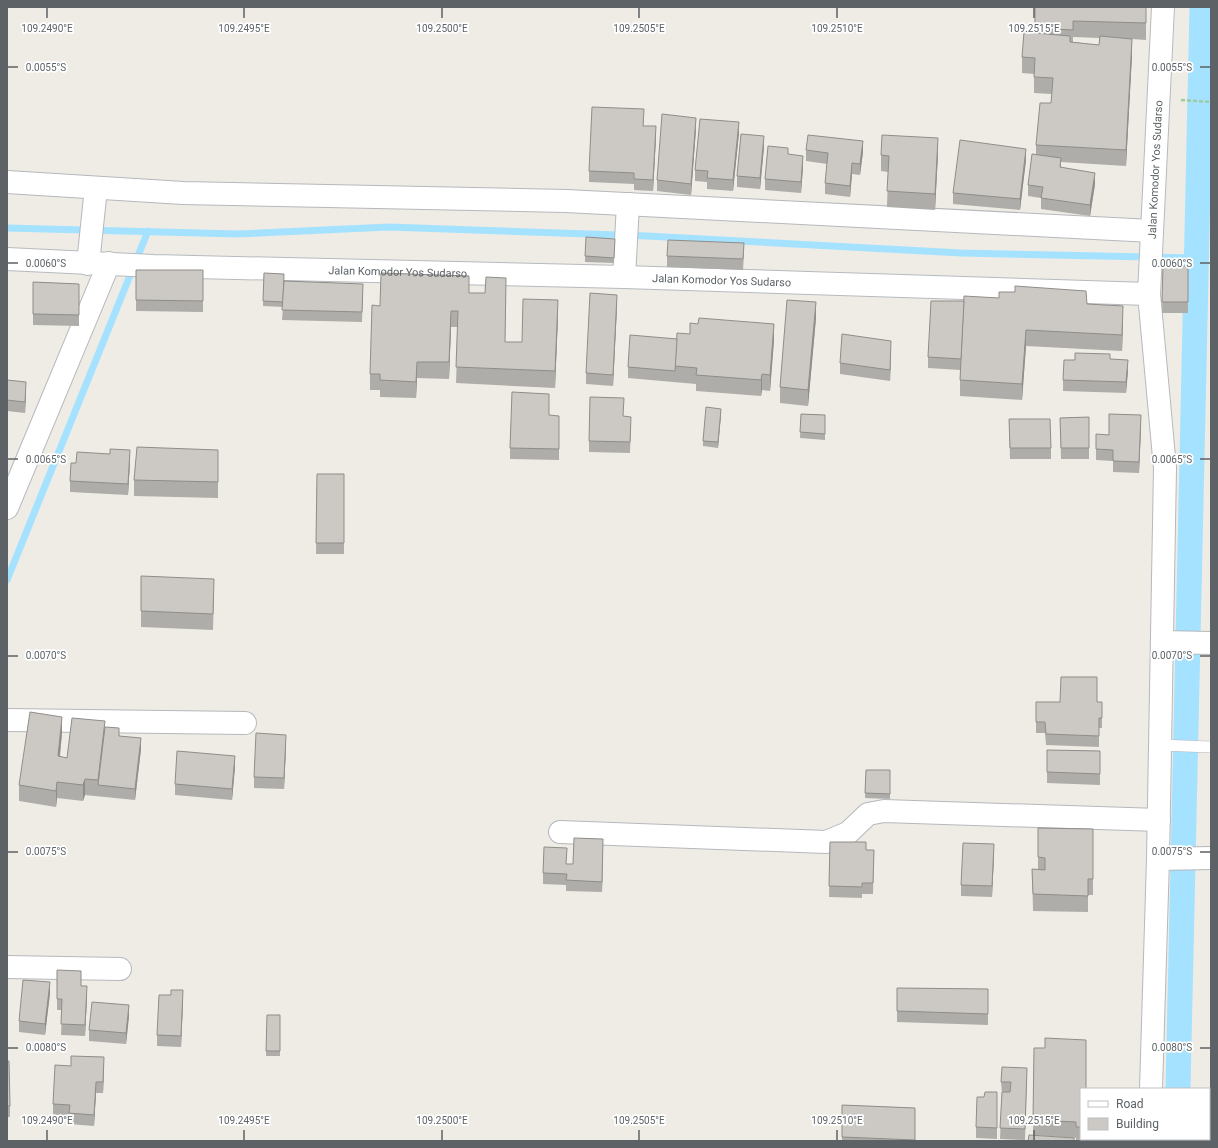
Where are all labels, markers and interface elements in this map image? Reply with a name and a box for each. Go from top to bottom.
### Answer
text: 109.2490°E [21,23,73,34]
text: 109.2495°E [218,23,270,34]
text: 109.2500°E [416,23,468,34]
text: 109.2505°E [613,23,665,34]
text: 109.2510°E [811,23,863,34]
text: 109.2515°E [1008,23,1060,34]
text: 0.0055°S [26,62,66,73]
text: 0.0055°S [1152,62,1192,73]
street label: Jalan Komodor Yos Sudarso [1146,100,1165,239]
text: 0.0060°S [26,258,66,269]
text: 0.0060°S [1152,258,1192,269]
street label: Jalan Komodor Yos Sudarso [328,264,467,280]
street label: Jalan Komodor Yos Sudarso [652,272,791,289]
text: 0.0065°S [26,454,66,465]
text: 0.0065°S [1152,454,1192,465]
text: 0.0070°S [26,650,66,661]
text: 0.0070°S [1152,650,1192,661]
text: 0.0075°S [26,846,66,857]
text: 0.0075°S [1152,846,1192,857]
text: 0.0080°S [26,1042,66,1053]
text: 0.0080°S [1152,1042,1192,1053]
legend [1080,1088,1210,1140]
text: Road [1116,1097,1144,1111]
text: 109.2490°E [21,1115,73,1126]
text: 109.2495°E [218,1115,270,1126]
text: 109.2500°E [416,1115,468,1126]
text: 109.2505°E [613,1115,665,1126]
text: 109.2510°E [811,1115,863,1126]
text: 109.2515°E [1008,1115,1060,1126]
text: Building [1116,1117,1159,1131]

